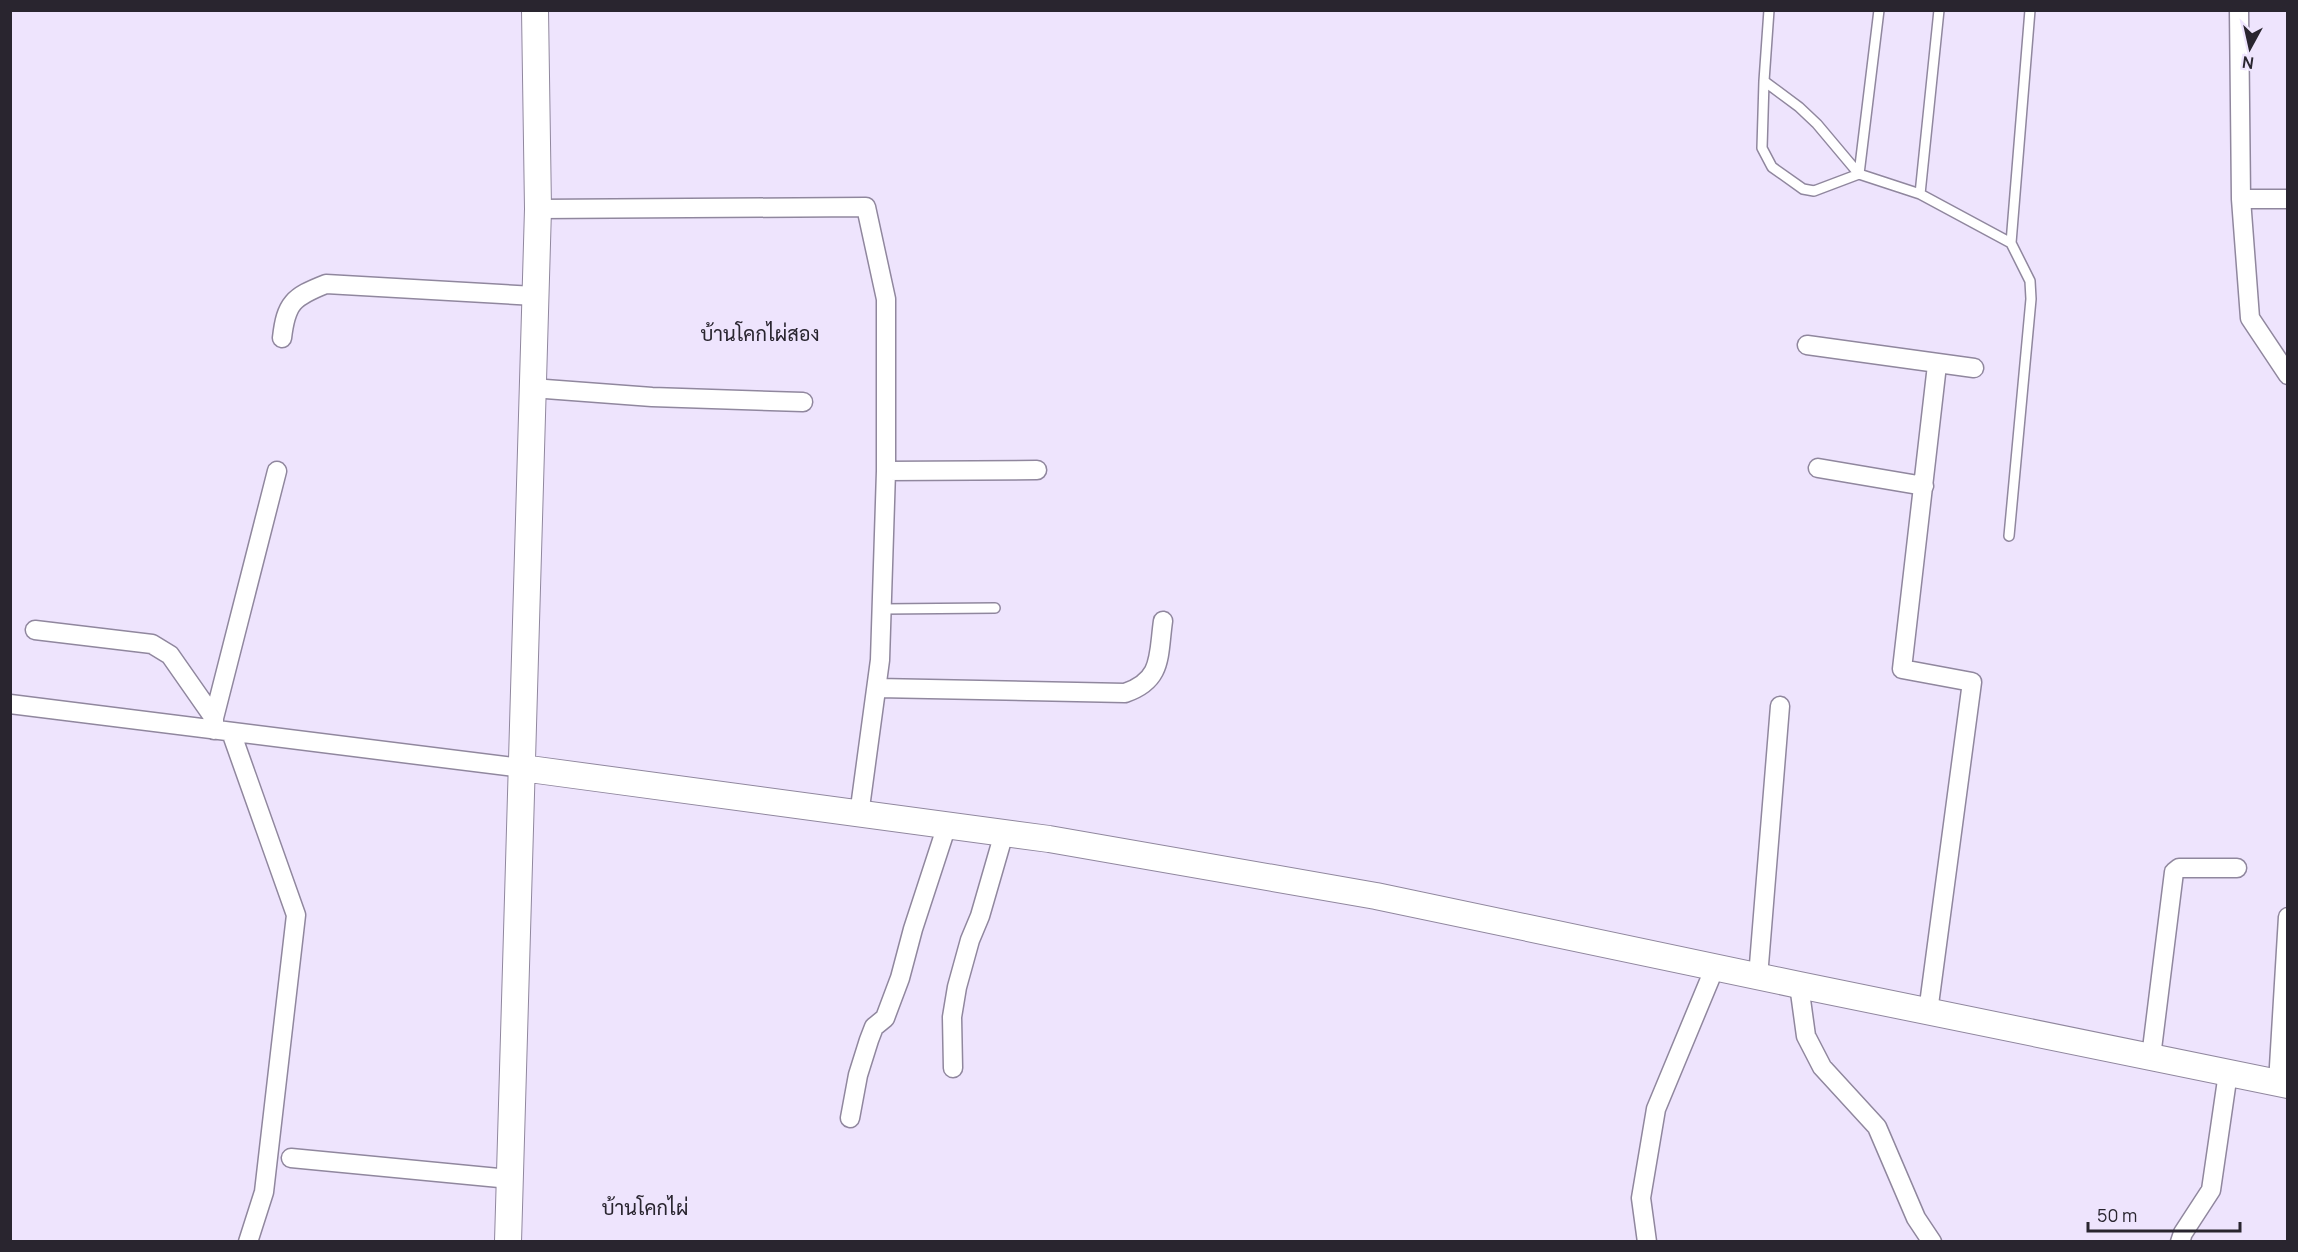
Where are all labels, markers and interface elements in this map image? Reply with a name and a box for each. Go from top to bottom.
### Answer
north arrow [2220,18,2280,78]
text: N [2241,51,2255,75]
district label: บ้านโคกไผ่สอง [700,320,820,347]
district label: บ้านโคกไผ่ [602,1194,688,1221]
scale bar [2088,1195,2240,1233]
text: 50 m [2097,1203,2137,1227]

